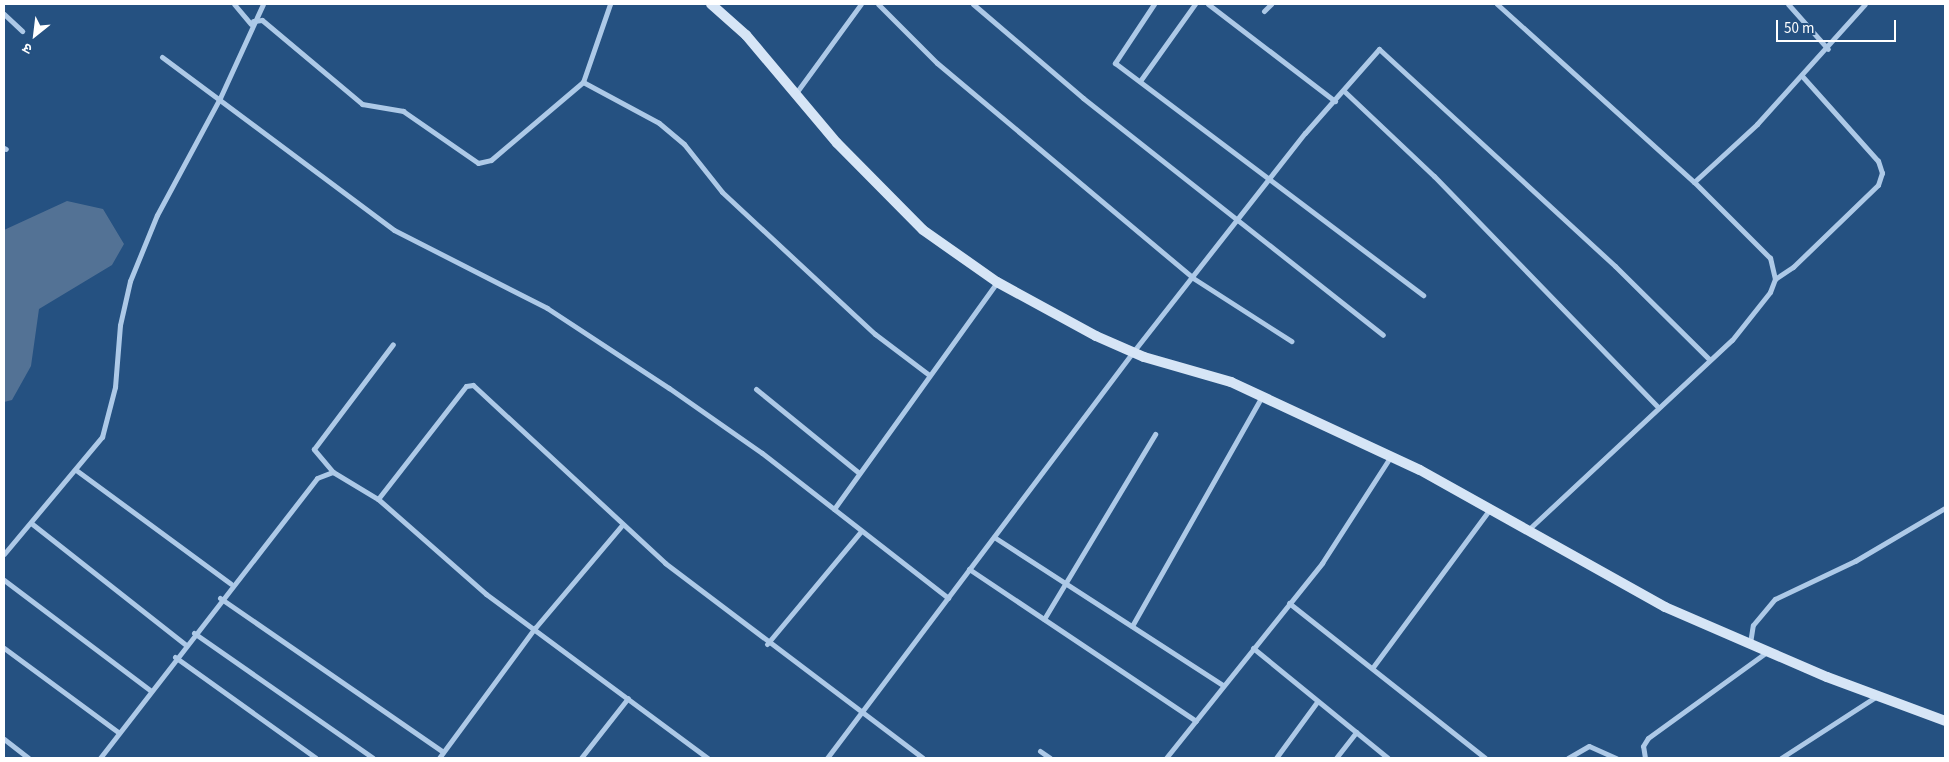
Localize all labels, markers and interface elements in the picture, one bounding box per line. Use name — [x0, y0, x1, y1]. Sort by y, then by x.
north arrow — [10, 10, 60, 60]
scale bar — [1779, 10, 1899, 42]
text: 50 m — [1784, 18, 1814, 39]
text: उ — [19, 37, 36, 59]

